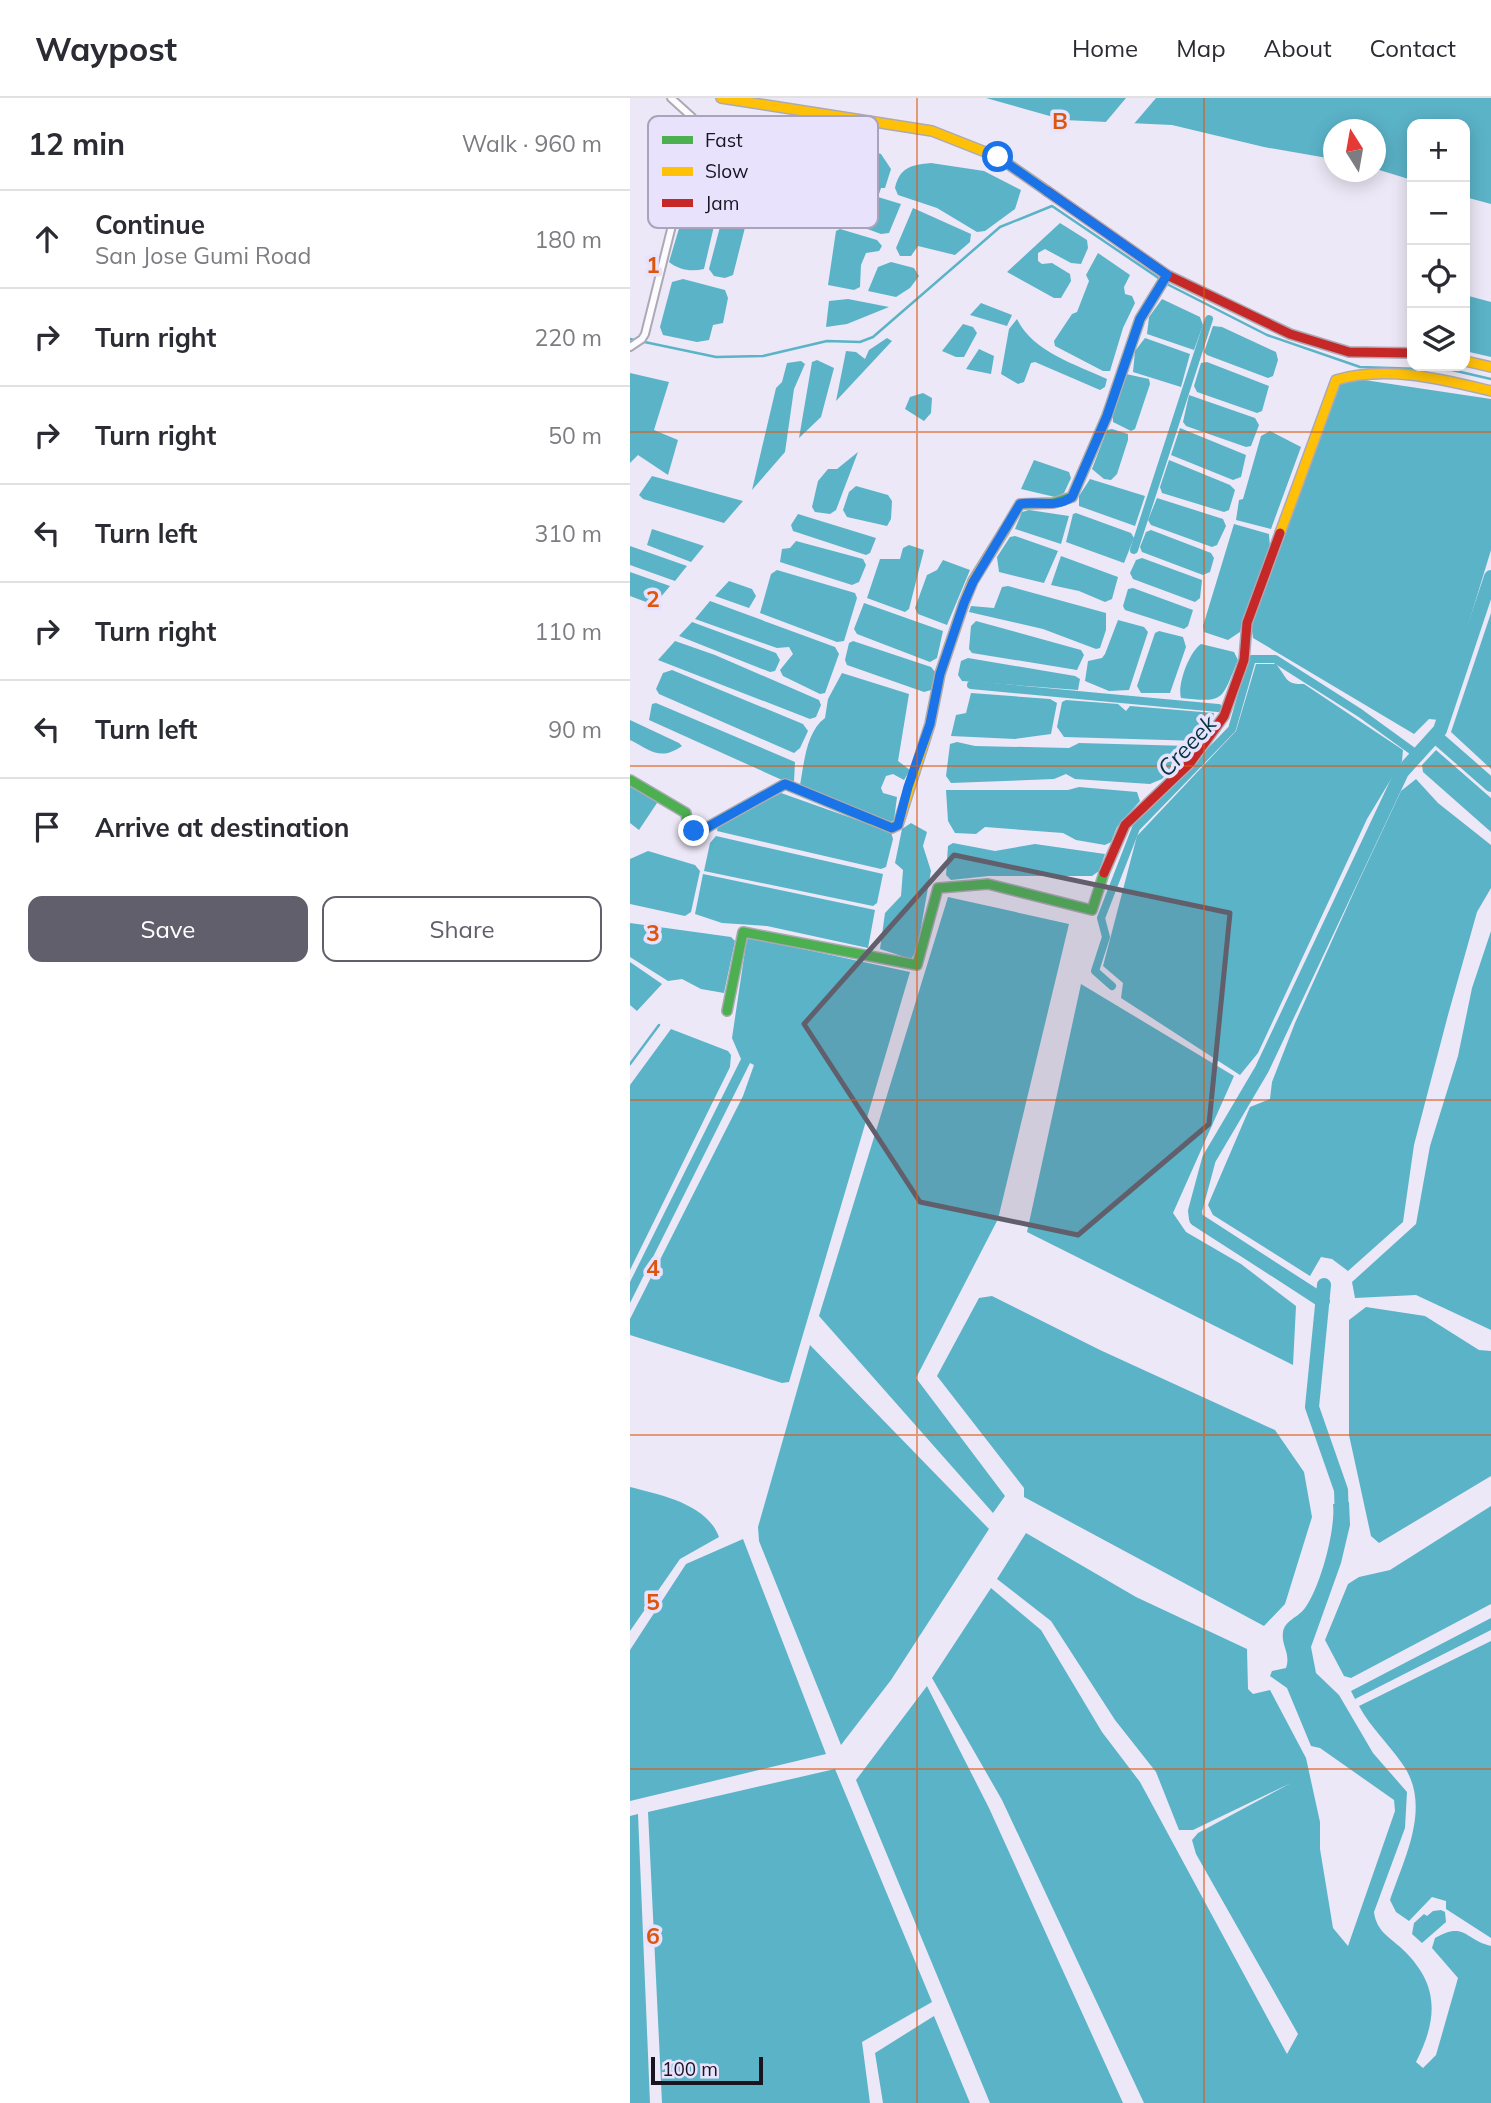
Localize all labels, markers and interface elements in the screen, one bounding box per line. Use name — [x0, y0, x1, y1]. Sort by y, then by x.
text: Waypost — [35, 28, 177, 69]
text: Home — [1072, 33, 1138, 63]
text: Map — [1176, 33, 1226, 63]
text: About — [1264, 33, 1332, 63]
text: Contact — [1370, 33, 1456, 63]
text: B — [1052, 106, 1068, 135]
legend — [648, 116, 878, 228]
north arrow — [1323, 119, 1386, 182]
map controls — [1407, 119, 1470, 371]
button: + — [1407, 119, 1470, 182]
text: 12 min — [28, 125, 125, 163]
text: Fast — [705, 128, 743, 152]
text: Walk · 960 m — [462, 129, 602, 158]
route start — [982, 141, 1013, 172]
text: Slow — [705, 159, 749, 183]
button: − — [1407, 182, 1470, 245]
text: Jam — [705, 191, 739, 215]
text: Continue — [95, 208, 205, 241]
icon: ahead — [28, 220, 66, 258]
text: 180 m — [534, 225, 602, 254]
text: San Jose Gumi Road — [95, 241, 311, 270]
button: locate — [1407, 245, 1470, 308]
text: 1 — [646, 250, 660, 279]
button: layers — [1407, 308, 1470, 371]
icon: right — [28, 318, 66, 356]
text: Turn right — [95, 321, 216, 354]
text: 220 m — [534, 323, 602, 352]
icon: right — [28, 416, 66, 454]
text: Turn right — [95, 419, 216, 452]
text: 50 m — [548, 421, 602, 450]
icon: left — [28, 514, 66, 552]
text: Turn left — [95, 517, 197, 550]
text: 310 m — [534, 519, 602, 548]
text: 2 — [646, 584, 660, 613]
icon: right — [28, 612, 66, 650]
text: Turn right — [95, 615, 216, 648]
text: 110 m — [534, 617, 602, 646]
water label: Creeek — [1151, 708, 1223, 782]
icon: left — [28, 710, 66, 748]
text: Turn left — [95, 713, 197, 746]
text: 90 m — [548, 715, 602, 744]
icon: arrive — [28, 808, 66, 846]
text: Arrive at destination — [95, 811, 350, 844]
route end — [678, 815, 709, 846]
button: Save — [28, 896, 308, 962]
button: Share — [322, 896, 602, 962]
text: 3 — [646, 918, 660, 947]
text: 4 — [646, 1253, 660, 1282]
text: 5 — [646, 1587, 660, 1616]
text: 6 — [646, 1921, 660, 1950]
scale bar — [651, 2054, 763, 2086]
text: 100 m — [662, 2057, 718, 2081]

